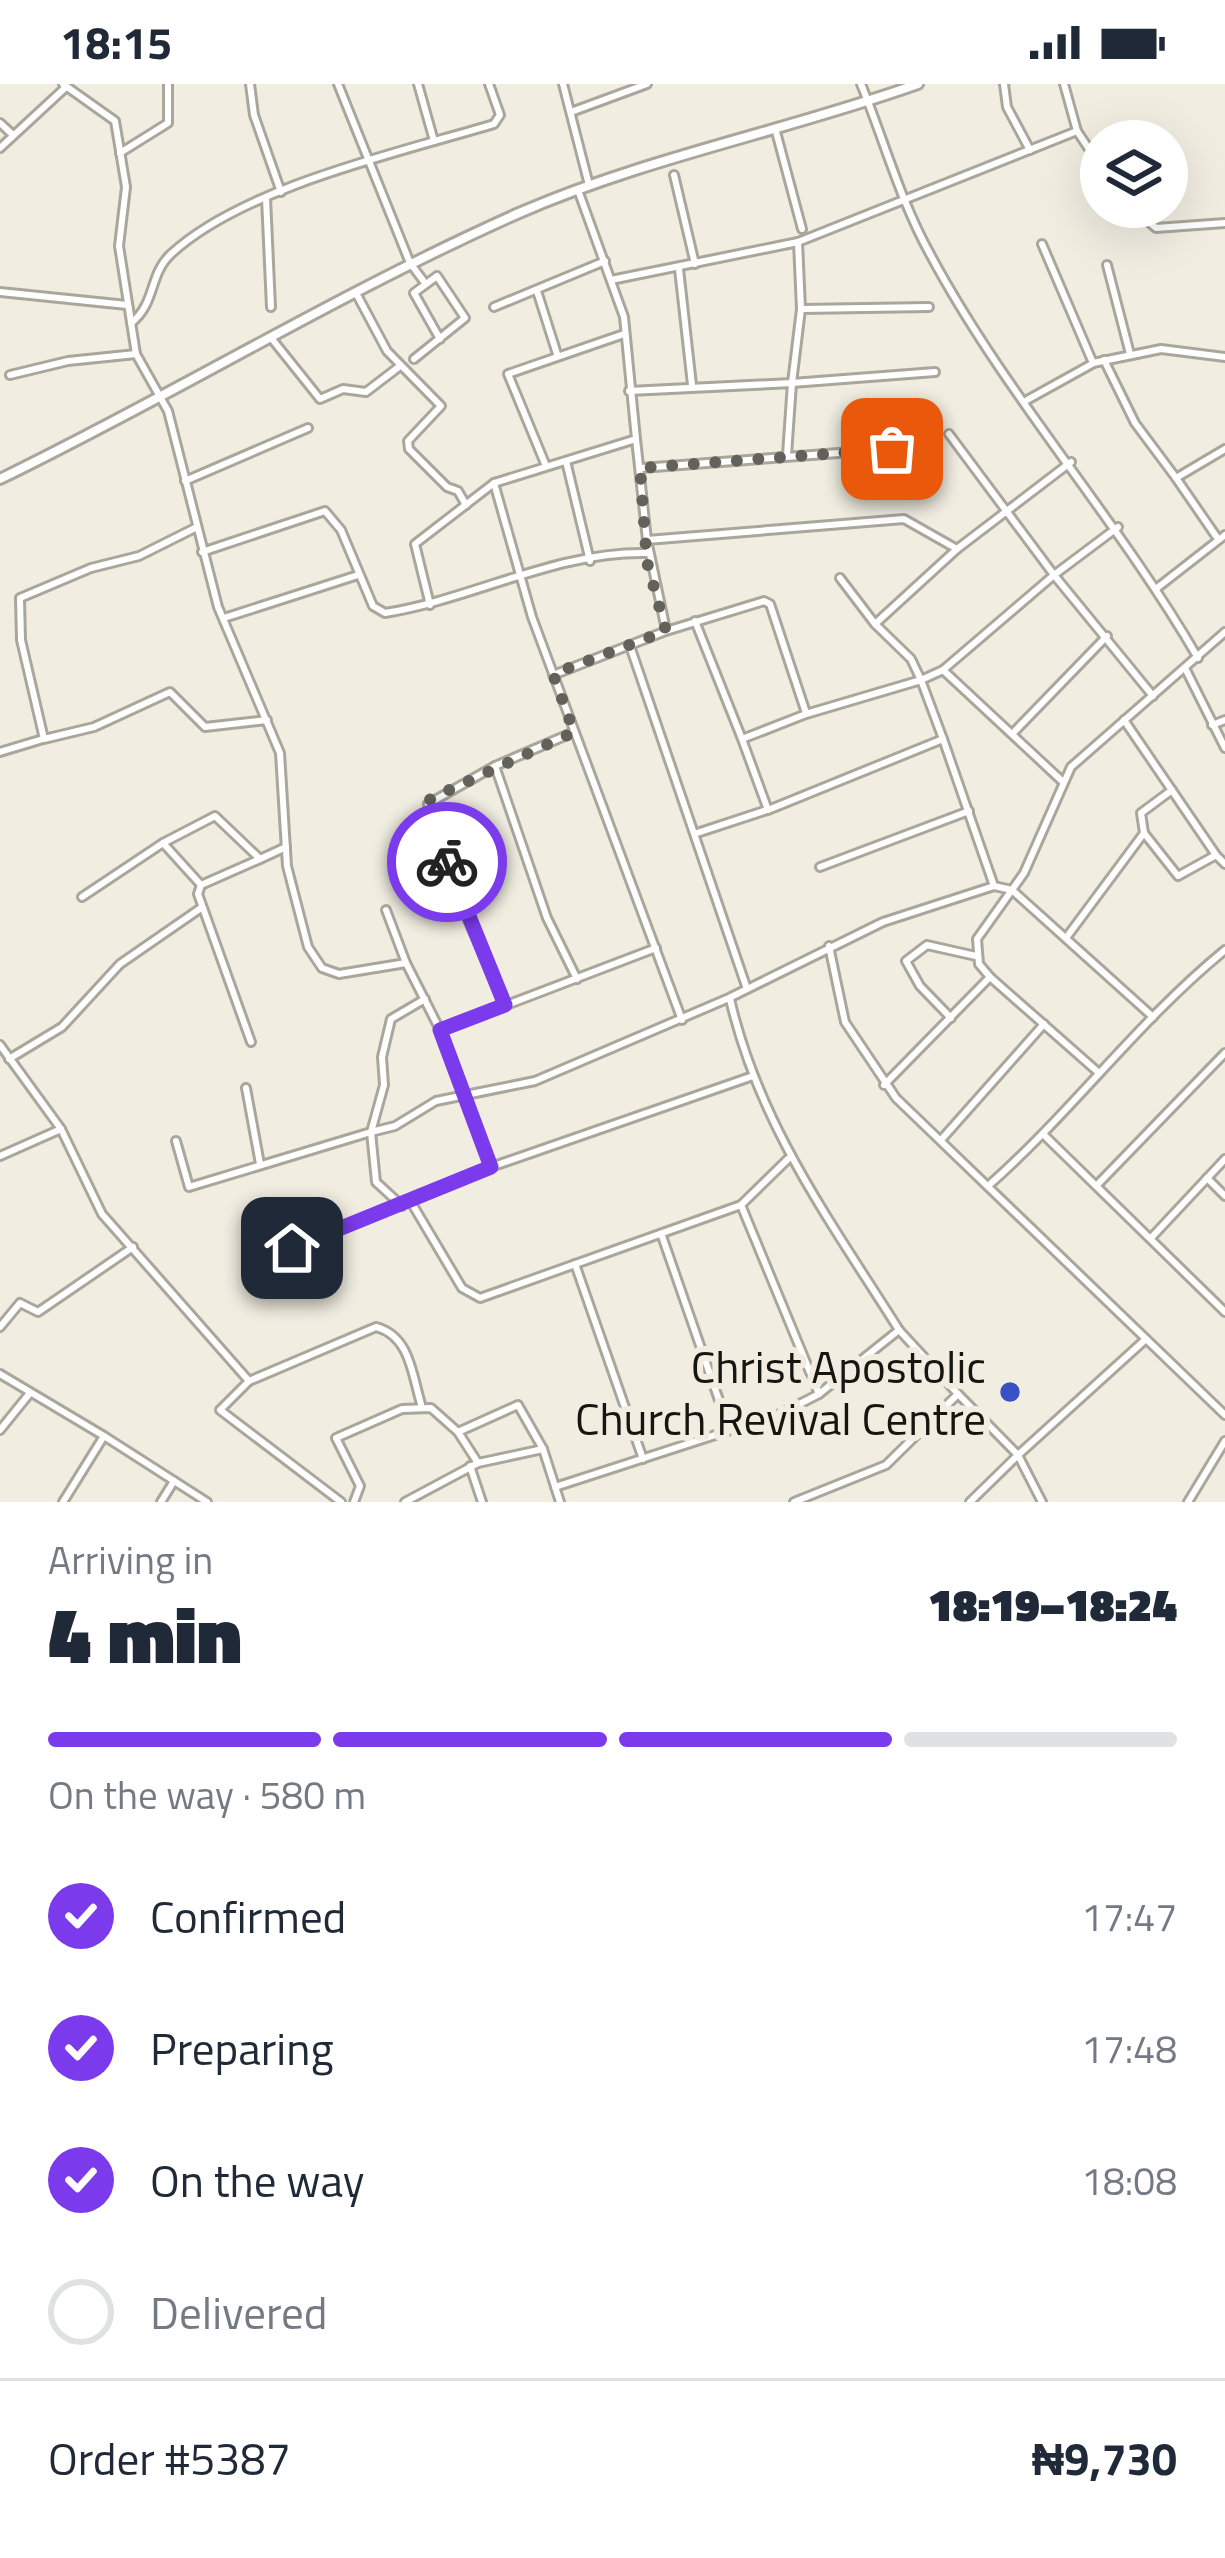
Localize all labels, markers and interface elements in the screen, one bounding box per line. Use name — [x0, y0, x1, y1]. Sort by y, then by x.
text: 18:15 — [60, 8, 172, 76]
map controls — [1080, 120, 1188, 228]
button: layers — [1080, 120, 1188, 228]
pin — [841, 398, 943, 500]
icon: bag — [859, 416, 925, 482]
courier — [387, 802, 507, 922]
icon: bike — [414, 829, 480, 895]
pin — [241, 1197, 343, 1299]
icon: home — [259, 1215, 325, 1281]
place label: Christ Apostolic Church Revival Centre — [575, 1332, 986, 1452]
marker: Christ Apostolic Church Revival Centre — [997, 1379, 1023, 1405]
text: Arriving in — [48, 1530, 213, 1589]
text: 18:19–18:24 — [928, 1570, 1177, 1638]
text: 4 min — [48, 1575, 242, 1693]
text: On the way · 580 m — [48, 1765, 366, 1824]
text: Confirmed — [150, 1882, 346, 1950]
icon: check — [48, 1883, 114, 1949]
text: 17:47 — [1081, 1887, 1177, 1946]
text: Preparing — [150, 2014, 334, 2082]
icon: check — [48, 2015, 114, 2081]
text: 17:48 — [1081, 2019, 1177, 2078]
text: On the way — [150, 2146, 364, 2214]
icon: check — [48, 2147, 114, 2213]
text: 18:08 — [1081, 2151, 1177, 2210]
text: Delivered — [150, 2278, 328, 2346]
text: Order #5387 — [48, 2424, 291, 2492]
text: ₦9,730 — [1032, 2424, 1177, 2492]

